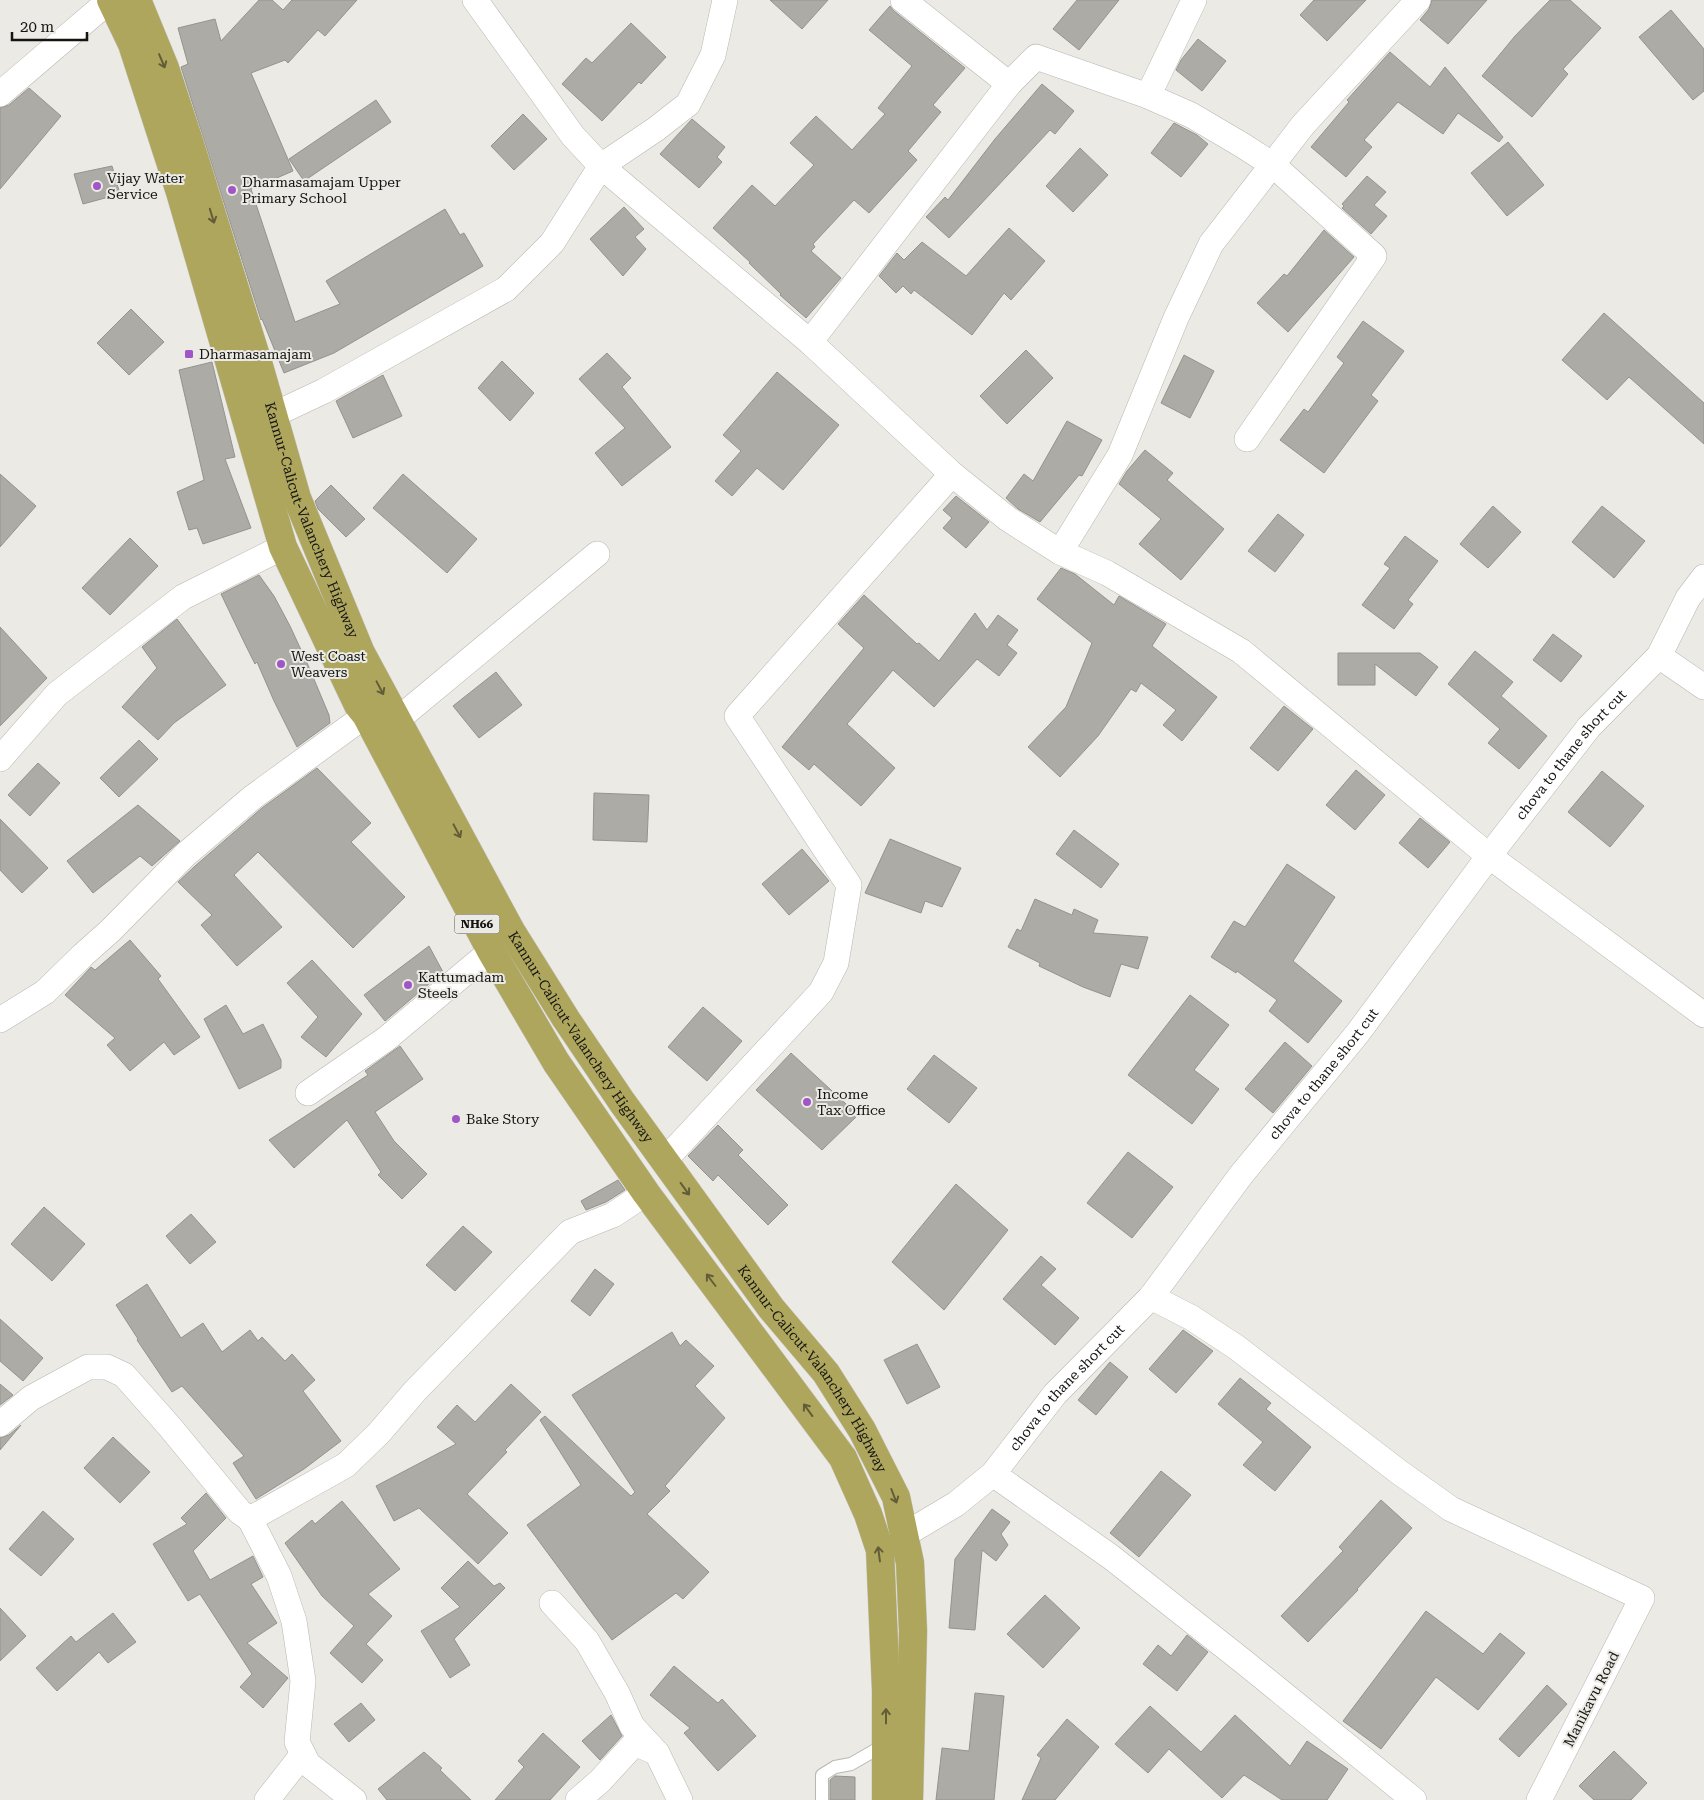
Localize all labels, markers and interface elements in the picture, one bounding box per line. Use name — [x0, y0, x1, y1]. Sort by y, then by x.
scale bar — [12, 10, 88, 42]
text: 20 m — [20, 18, 55, 36]
one-way arrow — [158, 53, 168, 68]
place label: Vijay Water Service — [107, 170, 184, 202]
place label: Dharmasamajam Upper Primary School — [242, 174, 401, 206]
marker: Vijay Water Service — [91, 180, 103, 192]
marker: Dharmasamajam Upper Primary School — [226, 184, 238, 196]
one-way arrow — [208, 207, 218, 223]
place label: Dharmasamajam — [199, 346, 312, 362]
marker: Dharmasamajam — [183, 348, 195, 360]
street label: Kannur-Calicut-Valanchery Highway — [262, 400, 362, 641]
place label: West Coast Weavers — [291, 648, 366, 680]
marker: West Coast Weavers — [275, 658, 287, 670]
one-way arrow — [375, 680, 385, 695]
street label: chova to thane short cut — [1512, 686, 1629, 823]
one-way arrow — [453, 823, 462, 838]
road number: NH66 — [454, 914, 500, 934]
street label: Kannur-Calicut-Valanchery Highway — [505, 928, 657, 1146]
place label: Kattumadam Steels — [418, 969, 505, 1001]
marker: Kattumadam Steels — [402, 979, 414, 991]
street label: chova to thane short cut — [1266, 1005, 1381, 1143]
place label: Income Tax Office — [817, 1086, 886, 1118]
marker: Income Tax Office — [801, 1096, 813, 1108]
place label: Bake Story — [466, 1111, 540, 1127]
marker: Bake Story — [450, 1113, 462, 1125]
one-way arrow — [679, 1182, 690, 1195]
street label: Kannur-Calicut-Valanchery Highway — [735, 1262, 890, 1476]
one-way arrow — [706, 1273, 716, 1287]
street label: chova to thane short cut — [1006, 1321, 1127, 1454]
one-way arrow — [803, 1403, 813, 1417]
one-way arrow — [890, 1487, 899, 1503]
one-way arrow — [874, 1546, 884, 1562]
street label: Manikavu Road — [1560, 1649, 1622, 1749]
one-way arrow — [881, 1709, 891, 1725]

